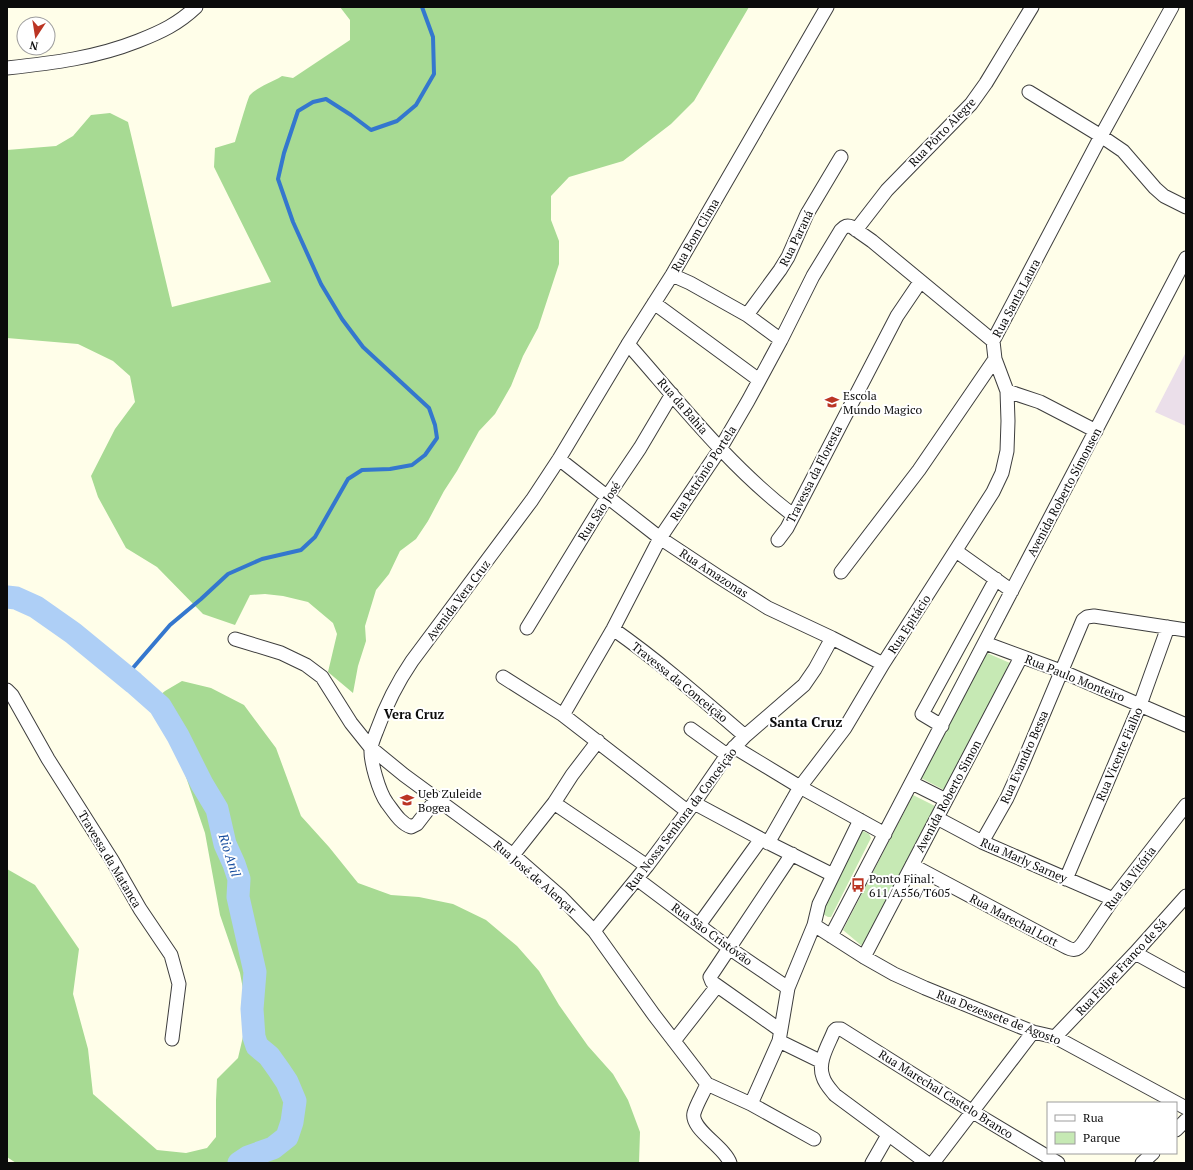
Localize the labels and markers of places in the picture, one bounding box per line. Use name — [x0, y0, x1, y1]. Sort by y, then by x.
place label: Escola Mundo Magico — [843, 388, 922, 417]
school or university icon: Escola Mundo Magico — [824, 394, 840, 410]
place label: Ueb Zuleide Bogea — [418, 786, 482, 815]
school or university icon: Ueb Zuleide Bogea — [399, 792, 415, 808]
place label: Ponto Final: 611/A556/T605 — [869, 871, 950, 900]
bus stop icon: Ponto Final: 611/A556/T605 — [850, 877, 866, 893]

